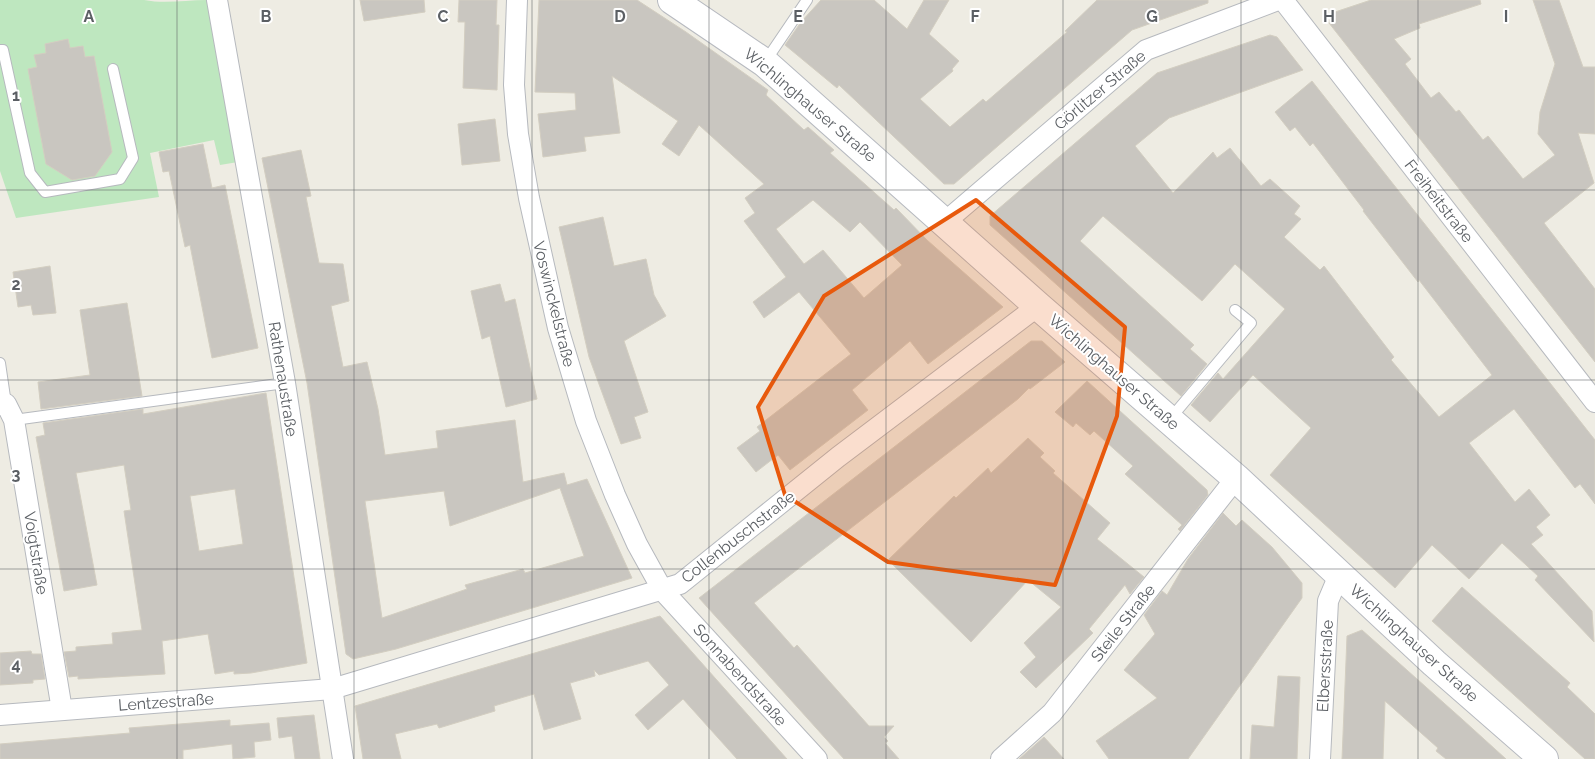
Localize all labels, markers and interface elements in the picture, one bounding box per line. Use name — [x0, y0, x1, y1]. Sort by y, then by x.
text: A — [84, 7, 95, 26]
text: B — [261, 7, 272, 26]
text: C — [438, 7, 449, 26]
text: D — [614, 7, 626, 26]
text: E — [793, 7, 803, 26]
text: F — [970, 7, 980, 26]
text: G — [1146, 7, 1158, 26]
text: H — [1323, 7, 1335, 26]
text: I — [1504, 7, 1508, 26]
street label: Wichlinghauser Straße — [740, 44, 880, 166]
street label: Görlitzer Straße — [1050, 46, 1150, 134]
text: 1 — [12, 86, 20, 105]
street label: Freiheitstraße — [1401, 156, 1477, 246]
street label: Voswinckelstraße — [529, 239, 579, 369]
text: 2 — [11, 275, 21, 294]
street label: Wichlinghauser Straße — [1045, 310, 1183, 434]
street label: Rathenaustraße — [265, 320, 301, 438]
text: 3 — [12, 465, 21, 484]
street label: Collenbuschstraße — [677, 487, 799, 587]
street label: Voigtstraße — [20, 510, 52, 596]
street label: Wichlinghauser Straße — [1346, 580, 1482, 706]
street label: Steile Straße — [1087, 581, 1159, 665]
street label: Elbersstraße — [1313, 619, 1337, 713]
street label: Sonnabendstraße — [689, 620, 791, 730]
text: 4 — [11, 655, 21, 674]
street label: Lentzestraße — [118, 689, 214, 715]

